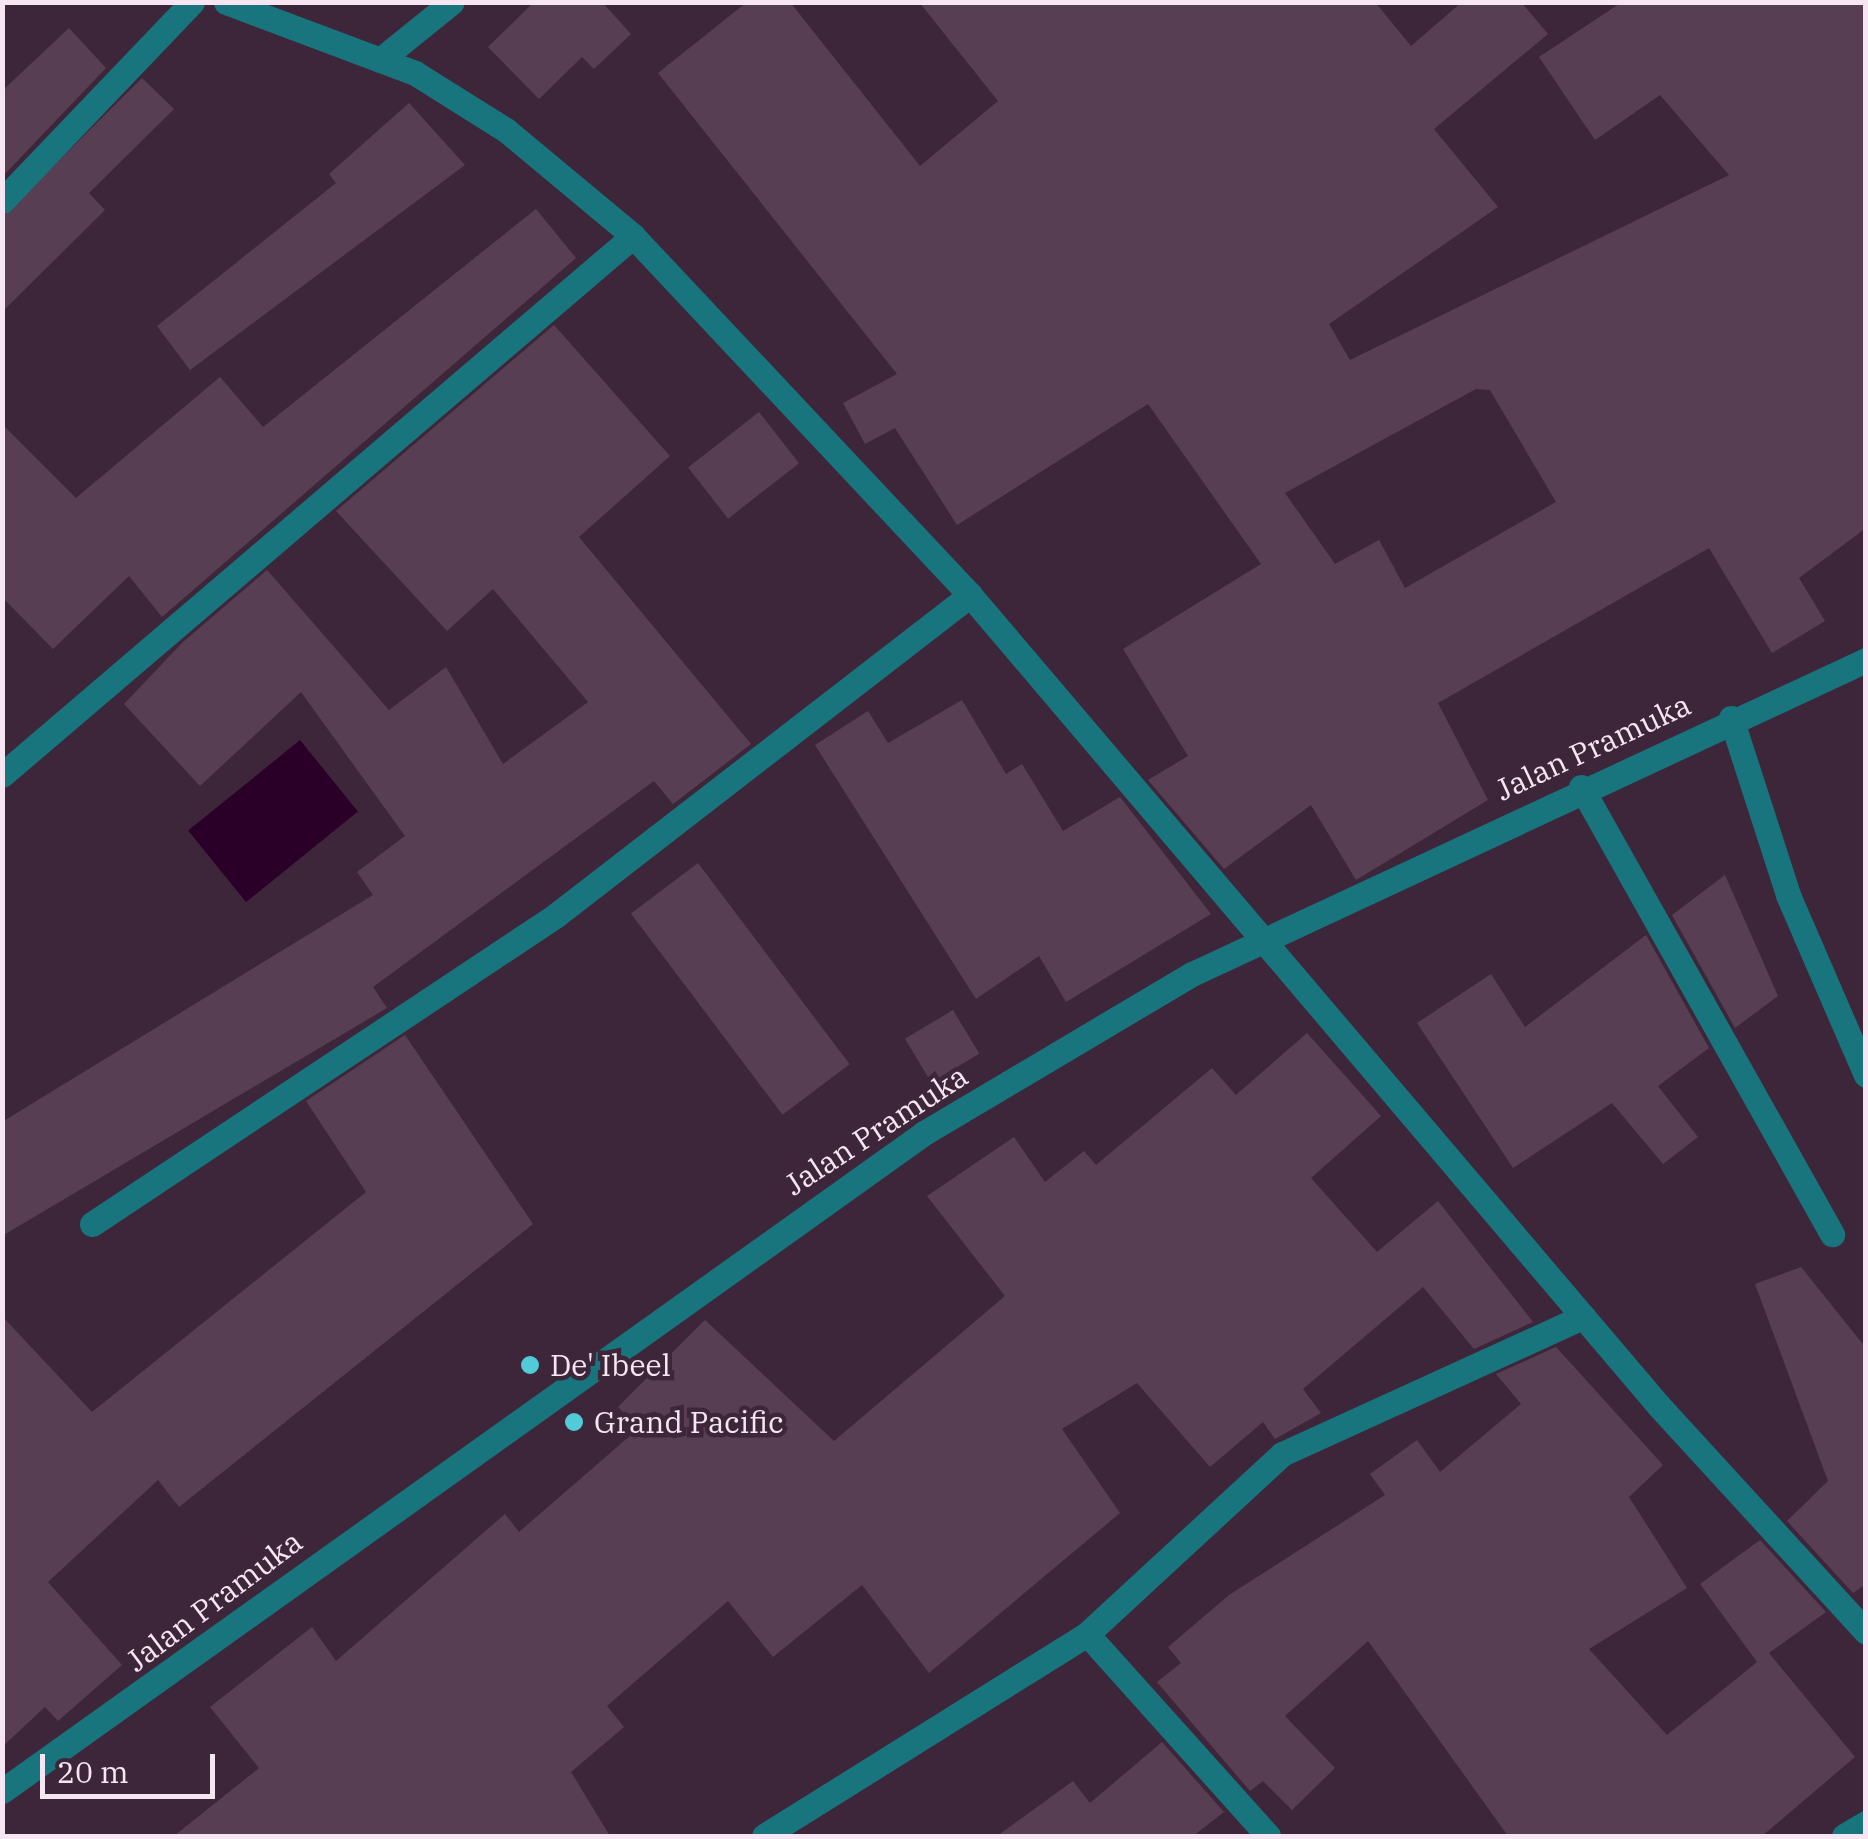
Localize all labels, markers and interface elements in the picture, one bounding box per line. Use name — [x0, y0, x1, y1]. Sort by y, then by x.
street label: Jalan Pramuka — [1490, 686, 1696, 808]
street label: Jalan Pramuka — [778, 1058, 974, 1202]
place label: De' Ibeel — [550, 1347, 671, 1383]
marker: De' Ibeel — [519, 1354, 541, 1376]
place label: Grand Pacific — [594, 1404, 784, 1440]
marker: Grand Pacific — [563, 1411, 585, 1433]
street label: Jalan Pramuka — [119, 1523, 309, 1679]
scale bar — [45, 1734, 220, 1796]
text: 20 m — [57, 1752, 129, 1791]

